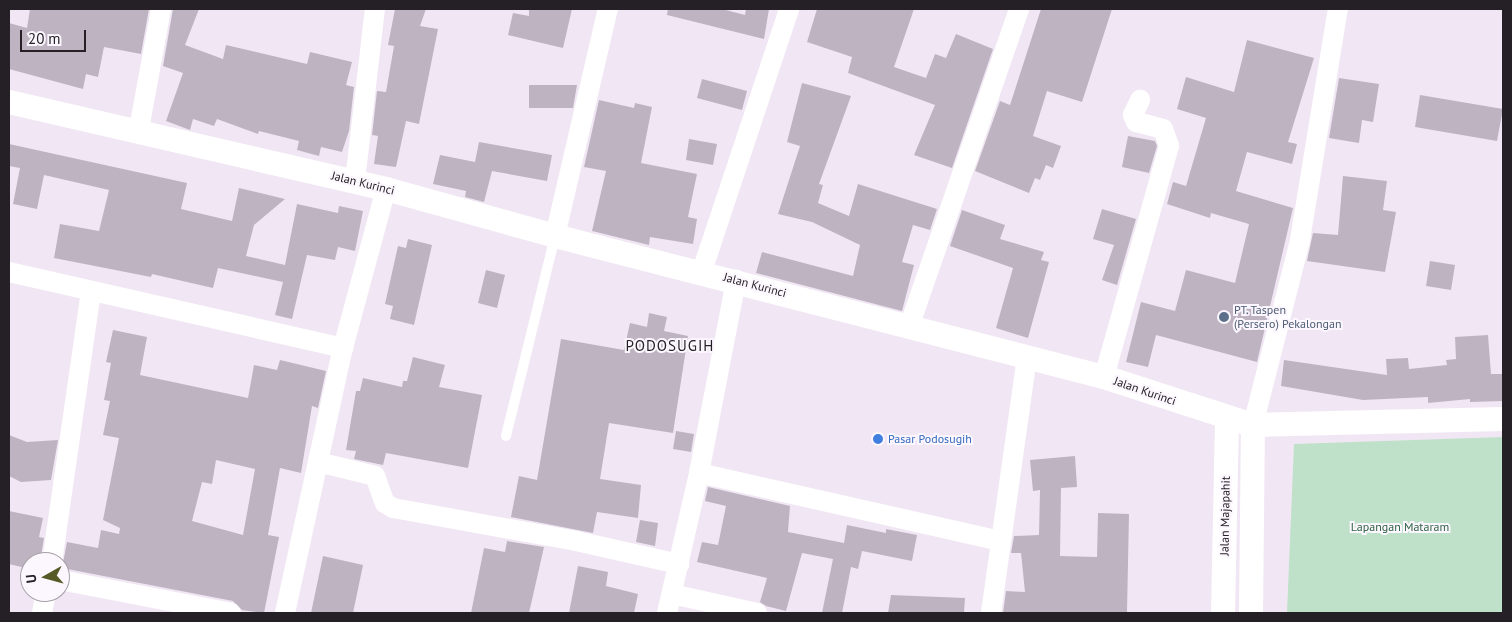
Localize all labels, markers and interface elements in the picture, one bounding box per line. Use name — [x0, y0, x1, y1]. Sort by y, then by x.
scale bar — [22, 20, 89, 52]
text: 20 m — [28, 29, 61, 48]
street label: Jalan Kurinci — [330, 168, 396, 198]
street label: Jalan Kurinci — [722, 270, 788, 300]
place label: PT. Taspen (Persero) Pekalongan — [1234, 303, 1341, 331]
marker: PT. Taspen (Persero) Pekalongan — [1218, 311, 1230, 323]
district label: PODOSUGIH — [624, 337, 716, 355]
street label: Jalan Kurinci — [1112, 374, 1178, 408]
place label: Pasar Podosugih — [888, 432, 972, 446]
marker: Pasar Podosugih — [872, 433, 884, 445]
street label: Jalan Majapahit — [1217, 476, 1233, 556]
park label: Lapangan Mataram — [1351, 520, 1449, 534]
north arrow — [20, 552, 70, 602]
text: U — [22, 573, 41, 584]

